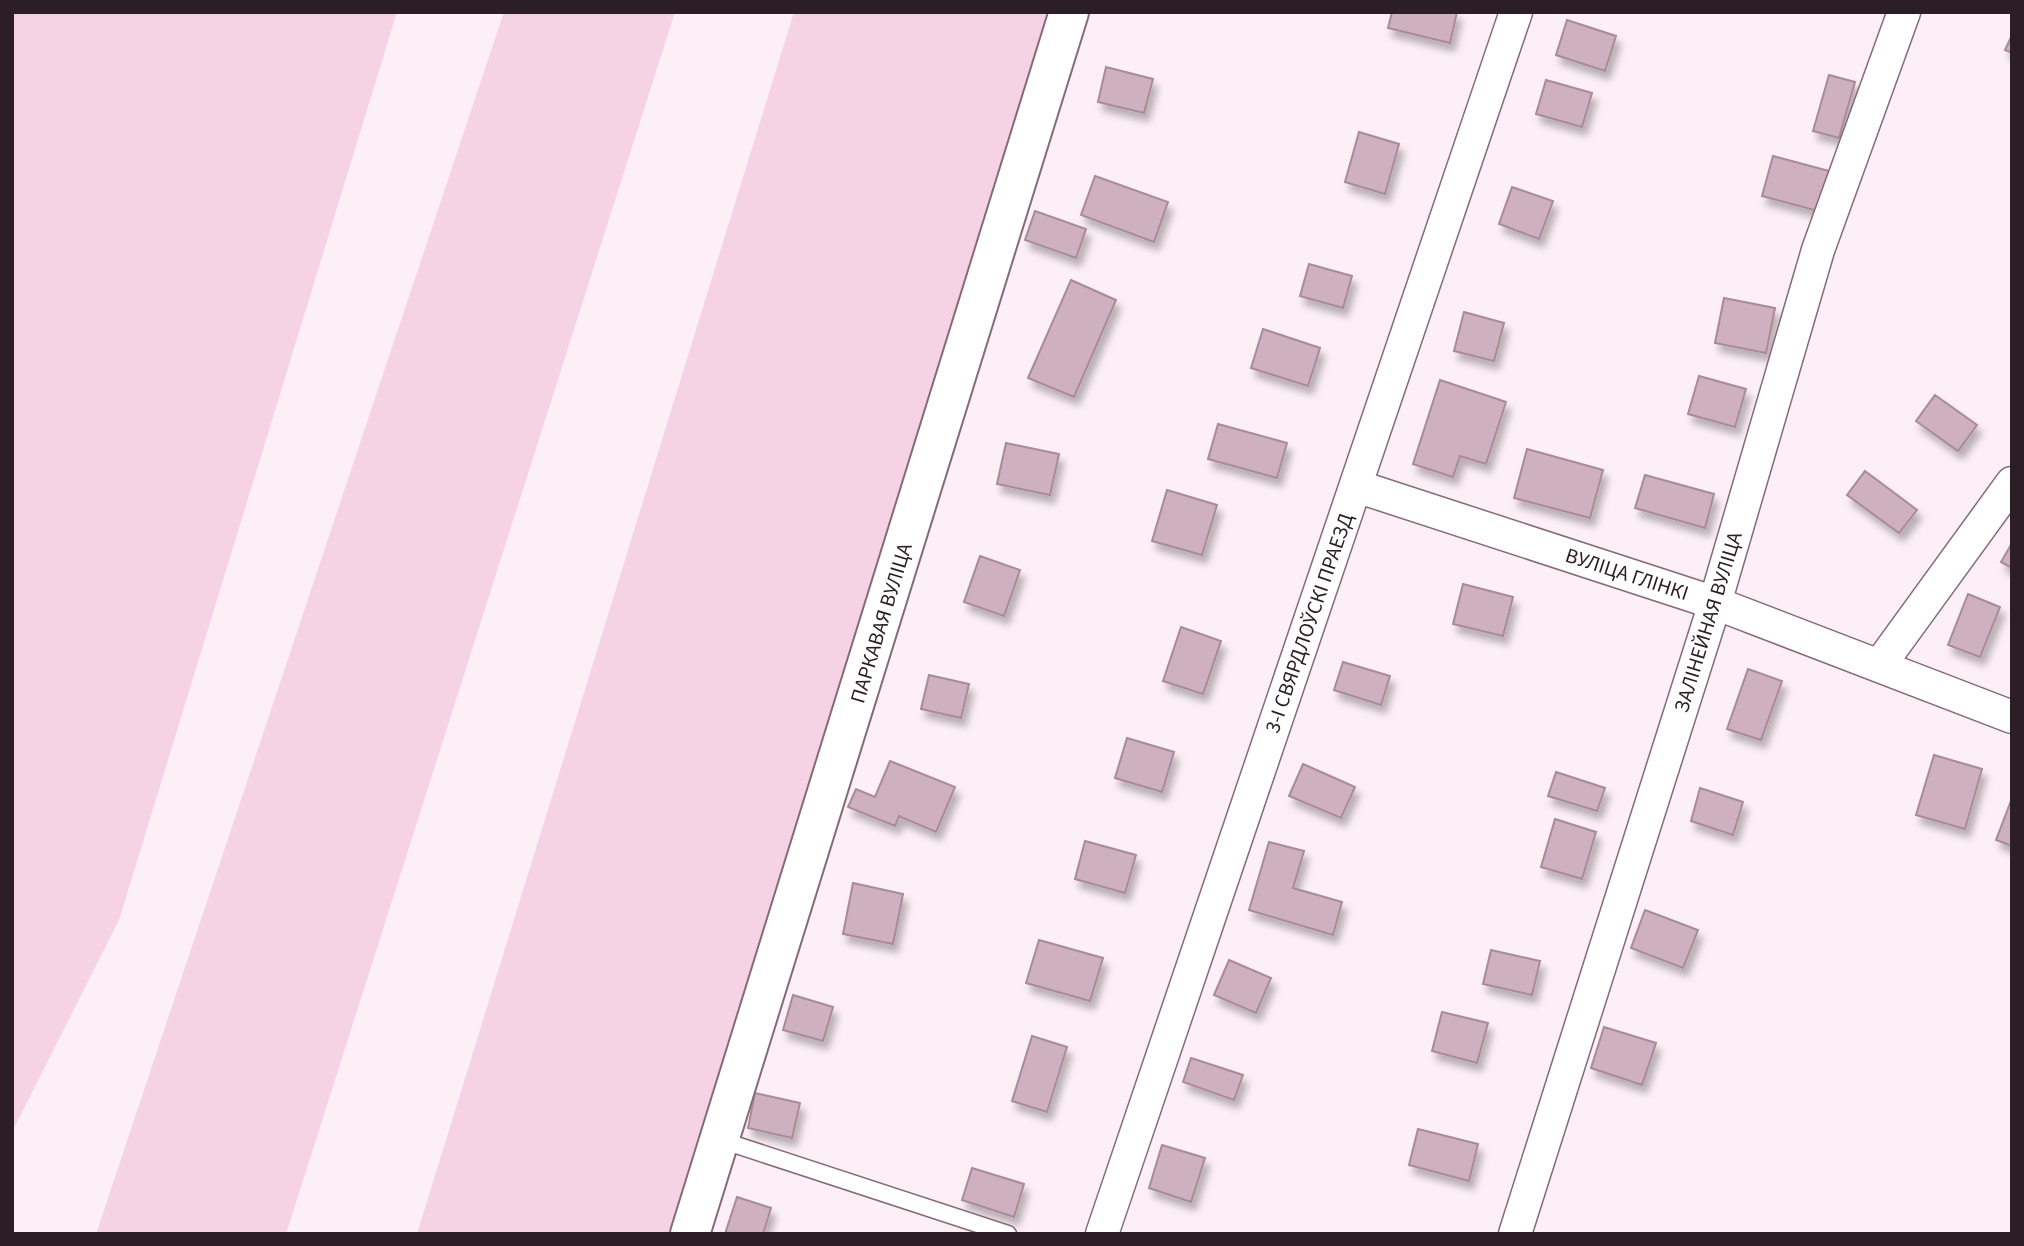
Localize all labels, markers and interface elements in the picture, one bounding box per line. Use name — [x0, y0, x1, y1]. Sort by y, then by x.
street label: 3-І СВЯРДЛОЎСКІ ПРАЕЗД — [1257, 509, 1361, 737]
street label: ЗАЛІНЕЙНАЯ ВУЛІЦА — [1666, 527, 1750, 716]
street label: ПАРКАВАЯ ВУЛІЦА — [842, 539, 920, 707]
street label: ВУЛІЦА ГЛІНКІ — [1562, 540, 1692, 608]

